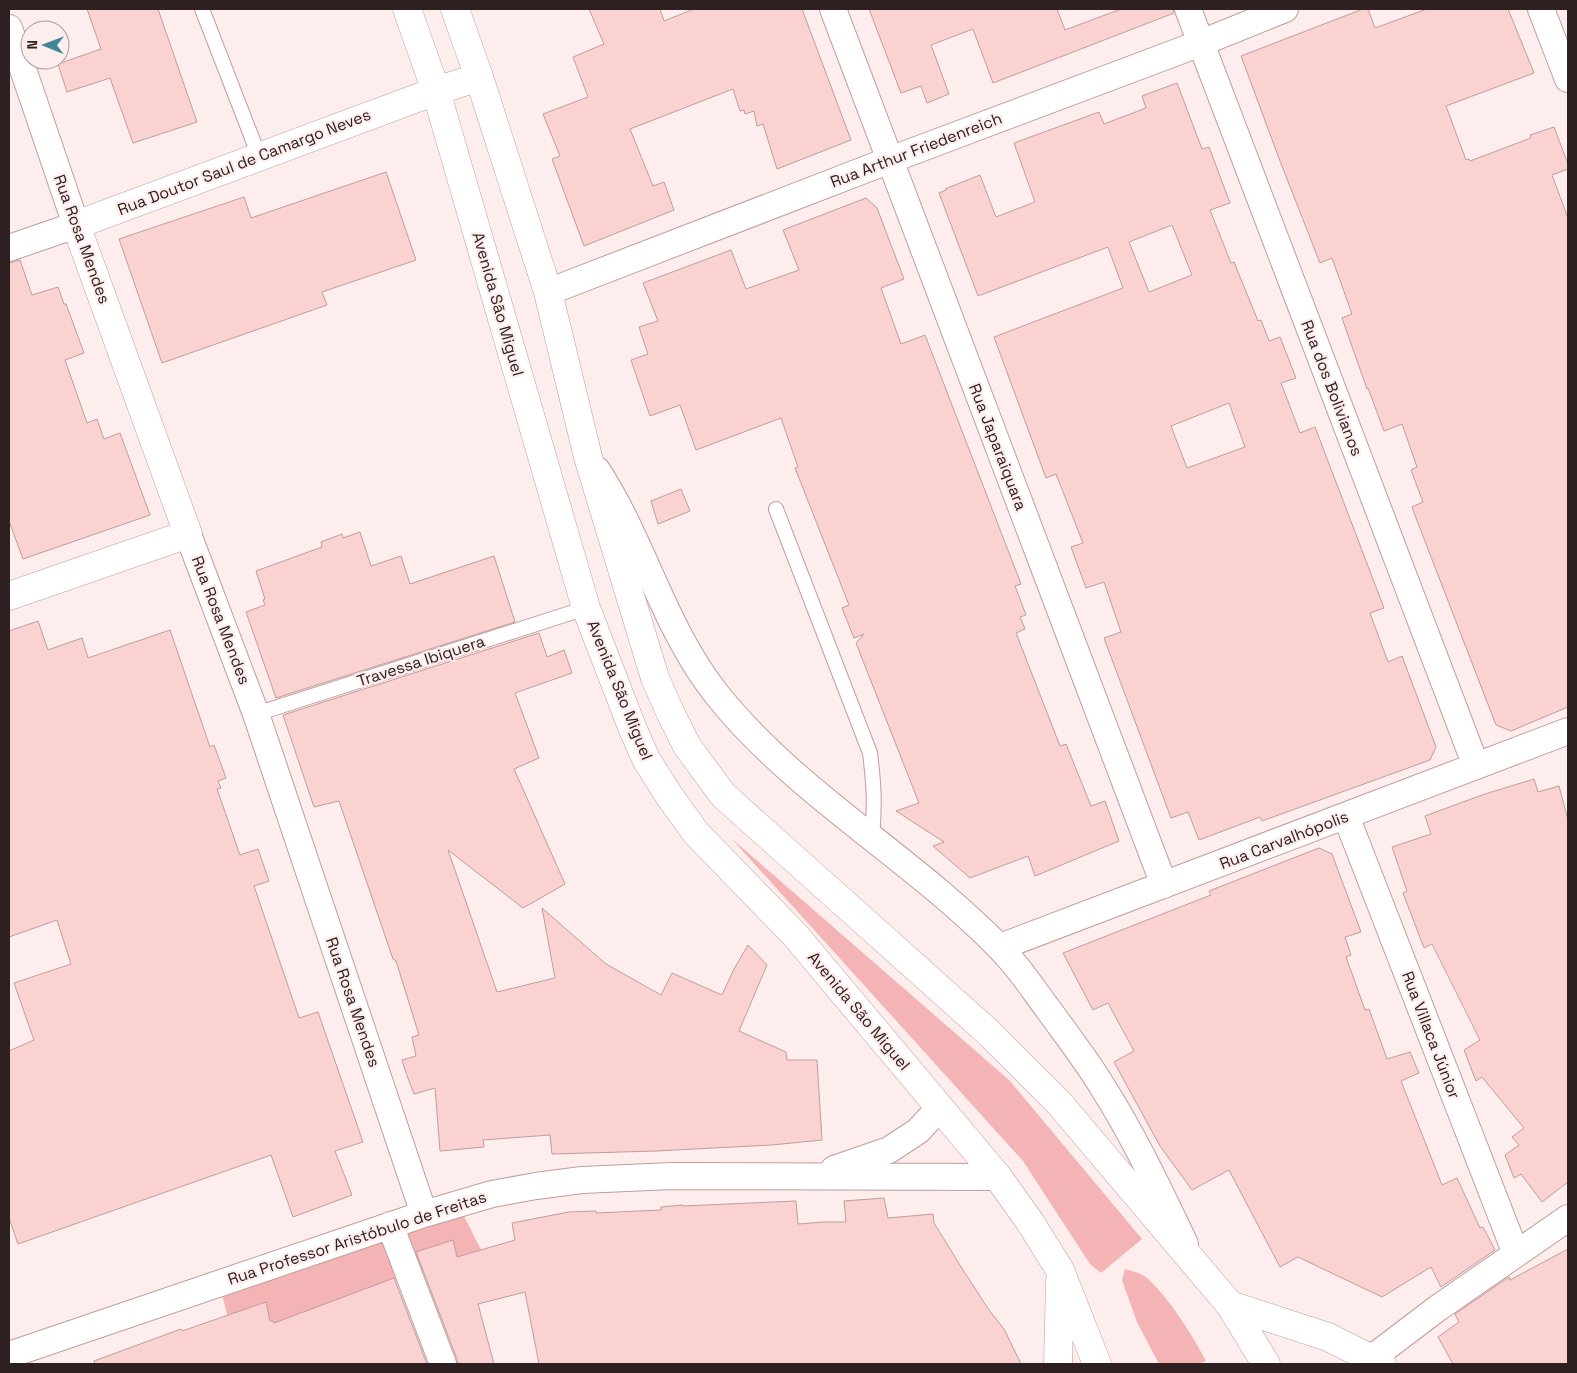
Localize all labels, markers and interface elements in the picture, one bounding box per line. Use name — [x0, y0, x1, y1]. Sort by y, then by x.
north arrow — [20, 20, 70, 70]
text: N — [23, 40, 41, 50]
street label: Rua Doutor Saul de Camargo Neves — [114, 104, 374, 220]
street label: Rua Arthur Friedenreich — [827, 108, 1005, 192]
street label: Rua Rosa Mendes — [49, 171, 115, 307]
street label: Avenida São Miguel — [467, 230, 529, 378]
street label: Rua dos Bolivianos — [1296, 317, 1368, 459]
street label: Rua Japaraiquara — [964, 381, 1032, 513]
street label: Rua Rosa Mendes — [187, 553, 255, 687]
street label: Avenida São Miguel — [582, 617, 658, 763]
street label: Travessa Ibiquera — [354, 630, 488, 692]
street label: Rua Carvalhópolis — [1217, 806, 1351, 874]
street label: Rua Rosa Mendes — [321, 934, 385, 1070]
street label: Avenida São Miguel — [803, 947, 915, 1075]
street label: Rua Villaca Júnior — [1397, 968, 1465, 1102]
street label: Rua Professor Aristóbulo de Freitas — [225, 1186, 489, 1290]

